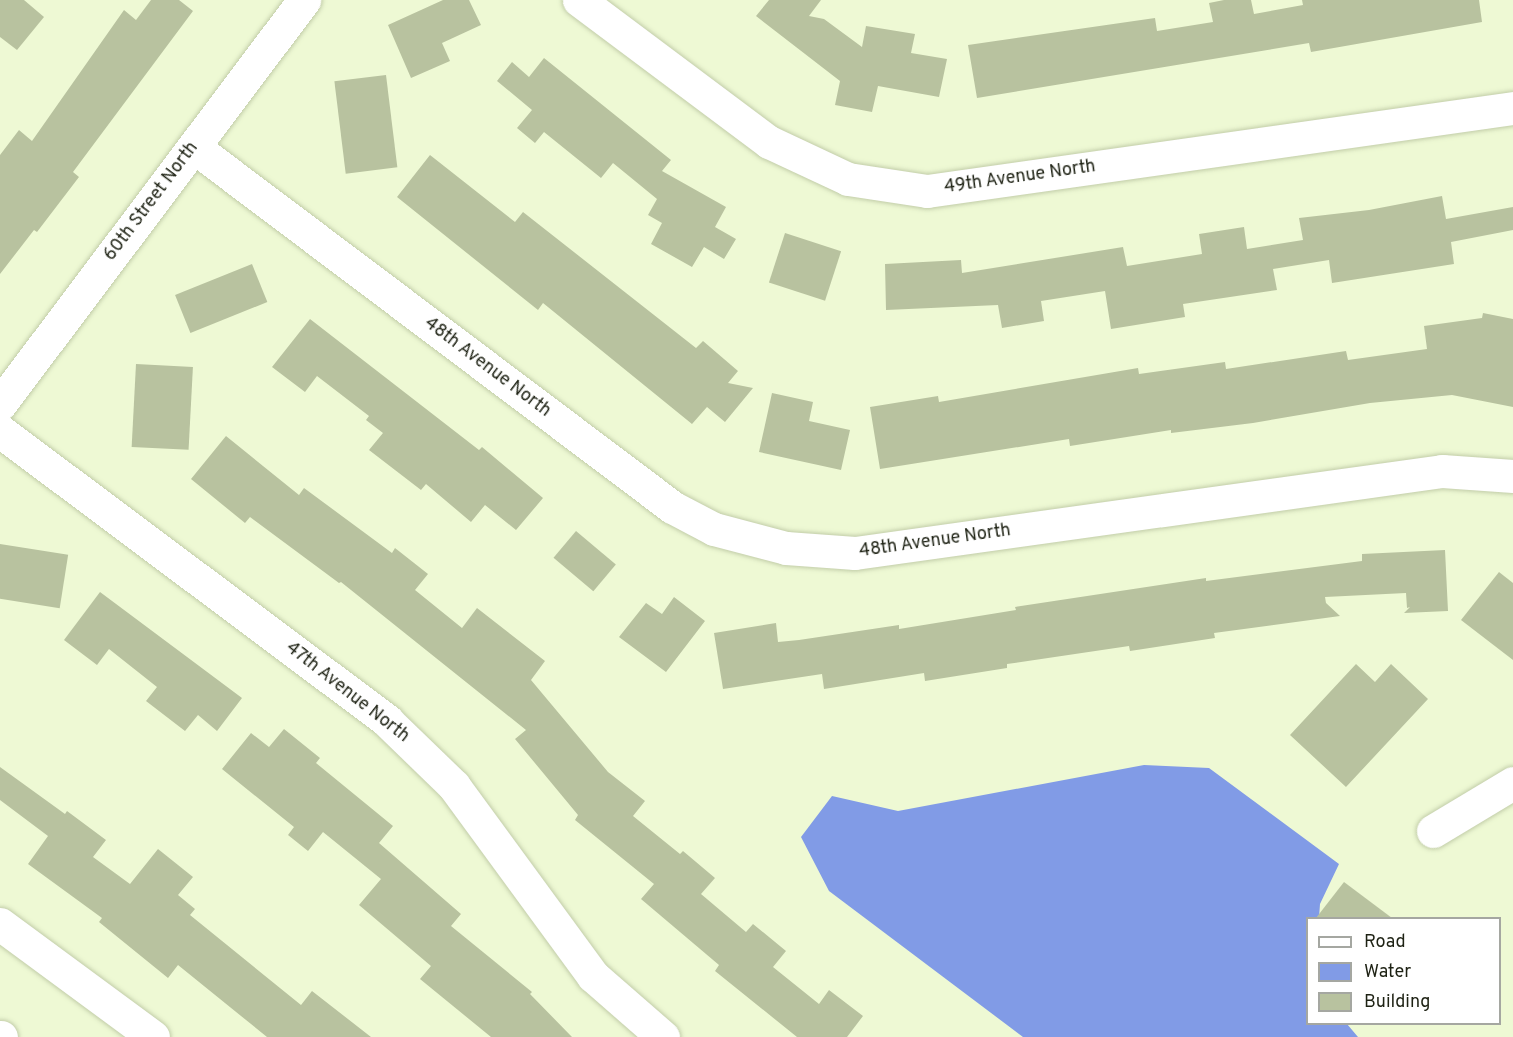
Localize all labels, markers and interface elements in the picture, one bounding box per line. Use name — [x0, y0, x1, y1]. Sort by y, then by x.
street label: 60th Street North — [100, 138, 204, 266]
street label: 49th Avenue North — [943, 157, 1097, 199]
street label: 48th Avenue North — [419, 313, 555, 423]
street label: 48th Avenue North — [857, 521, 1013, 563]
street label: 47th Avenue North — [281, 638, 413, 748]
legend — [1306, 917, 1501, 1025]
text: Road — [1364, 931, 1406, 954]
text: Water — [1364, 961, 1411, 984]
text: Building — [1364, 991, 1430, 1014]

